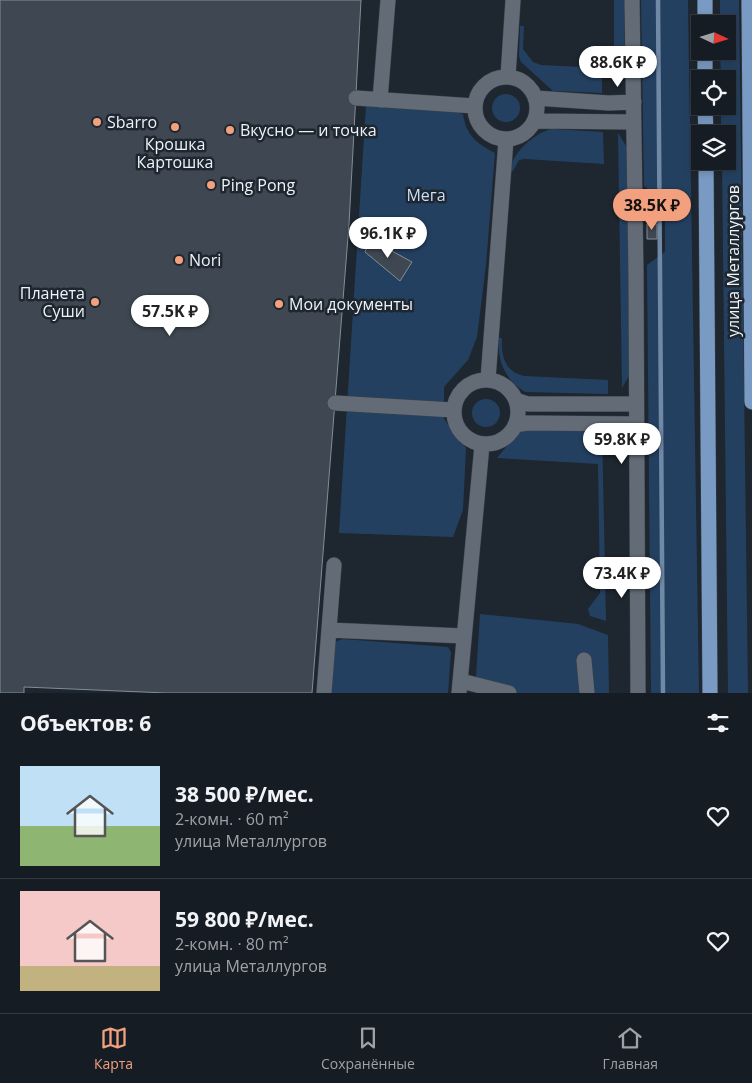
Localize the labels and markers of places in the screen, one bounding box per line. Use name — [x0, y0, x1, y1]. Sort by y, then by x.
pin: 88.6K ₽ — [572, 46, 664, 88]
place label: Sbarro — [107, 111, 157, 133]
marker: Sbarro — [91, 116, 103, 128]
place label: Вкусно — и точка — [240, 119, 377, 141]
marker: Крошка Картошка — [169, 121, 181, 133]
marker: Вкусно — и точка — [224, 124, 236, 136]
place label: Крошка Картошка — [137, 133, 213, 173]
place label: Ping Pong — [221, 174, 295, 196]
marker: Ping Pong — [205, 179, 217, 191]
pin: 38.5K ₽ — [606, 188, 698, 231]
pin: 96.1K ₽ — [342, 216, 434, 259]
place label: Nori — [189, 249, 221, 271]
marker: Nori — [173, 254, 185, 266]
place label: Планета Суши — [20, 282, 85, 322]
place label: Мои документы — [289, 293, 413, 315]
pin: 57.5K ₽ — [124, 294, 216, 337]
marker: Планета Суши — [89, 296, 101, 308]
marker: Мои документы — [273, 298, 285, 310]
pin: 59.8K ₽ — [576, 422, 668, 465]
pin: 73.4K ₽ — [576, 556, 668, 599]

